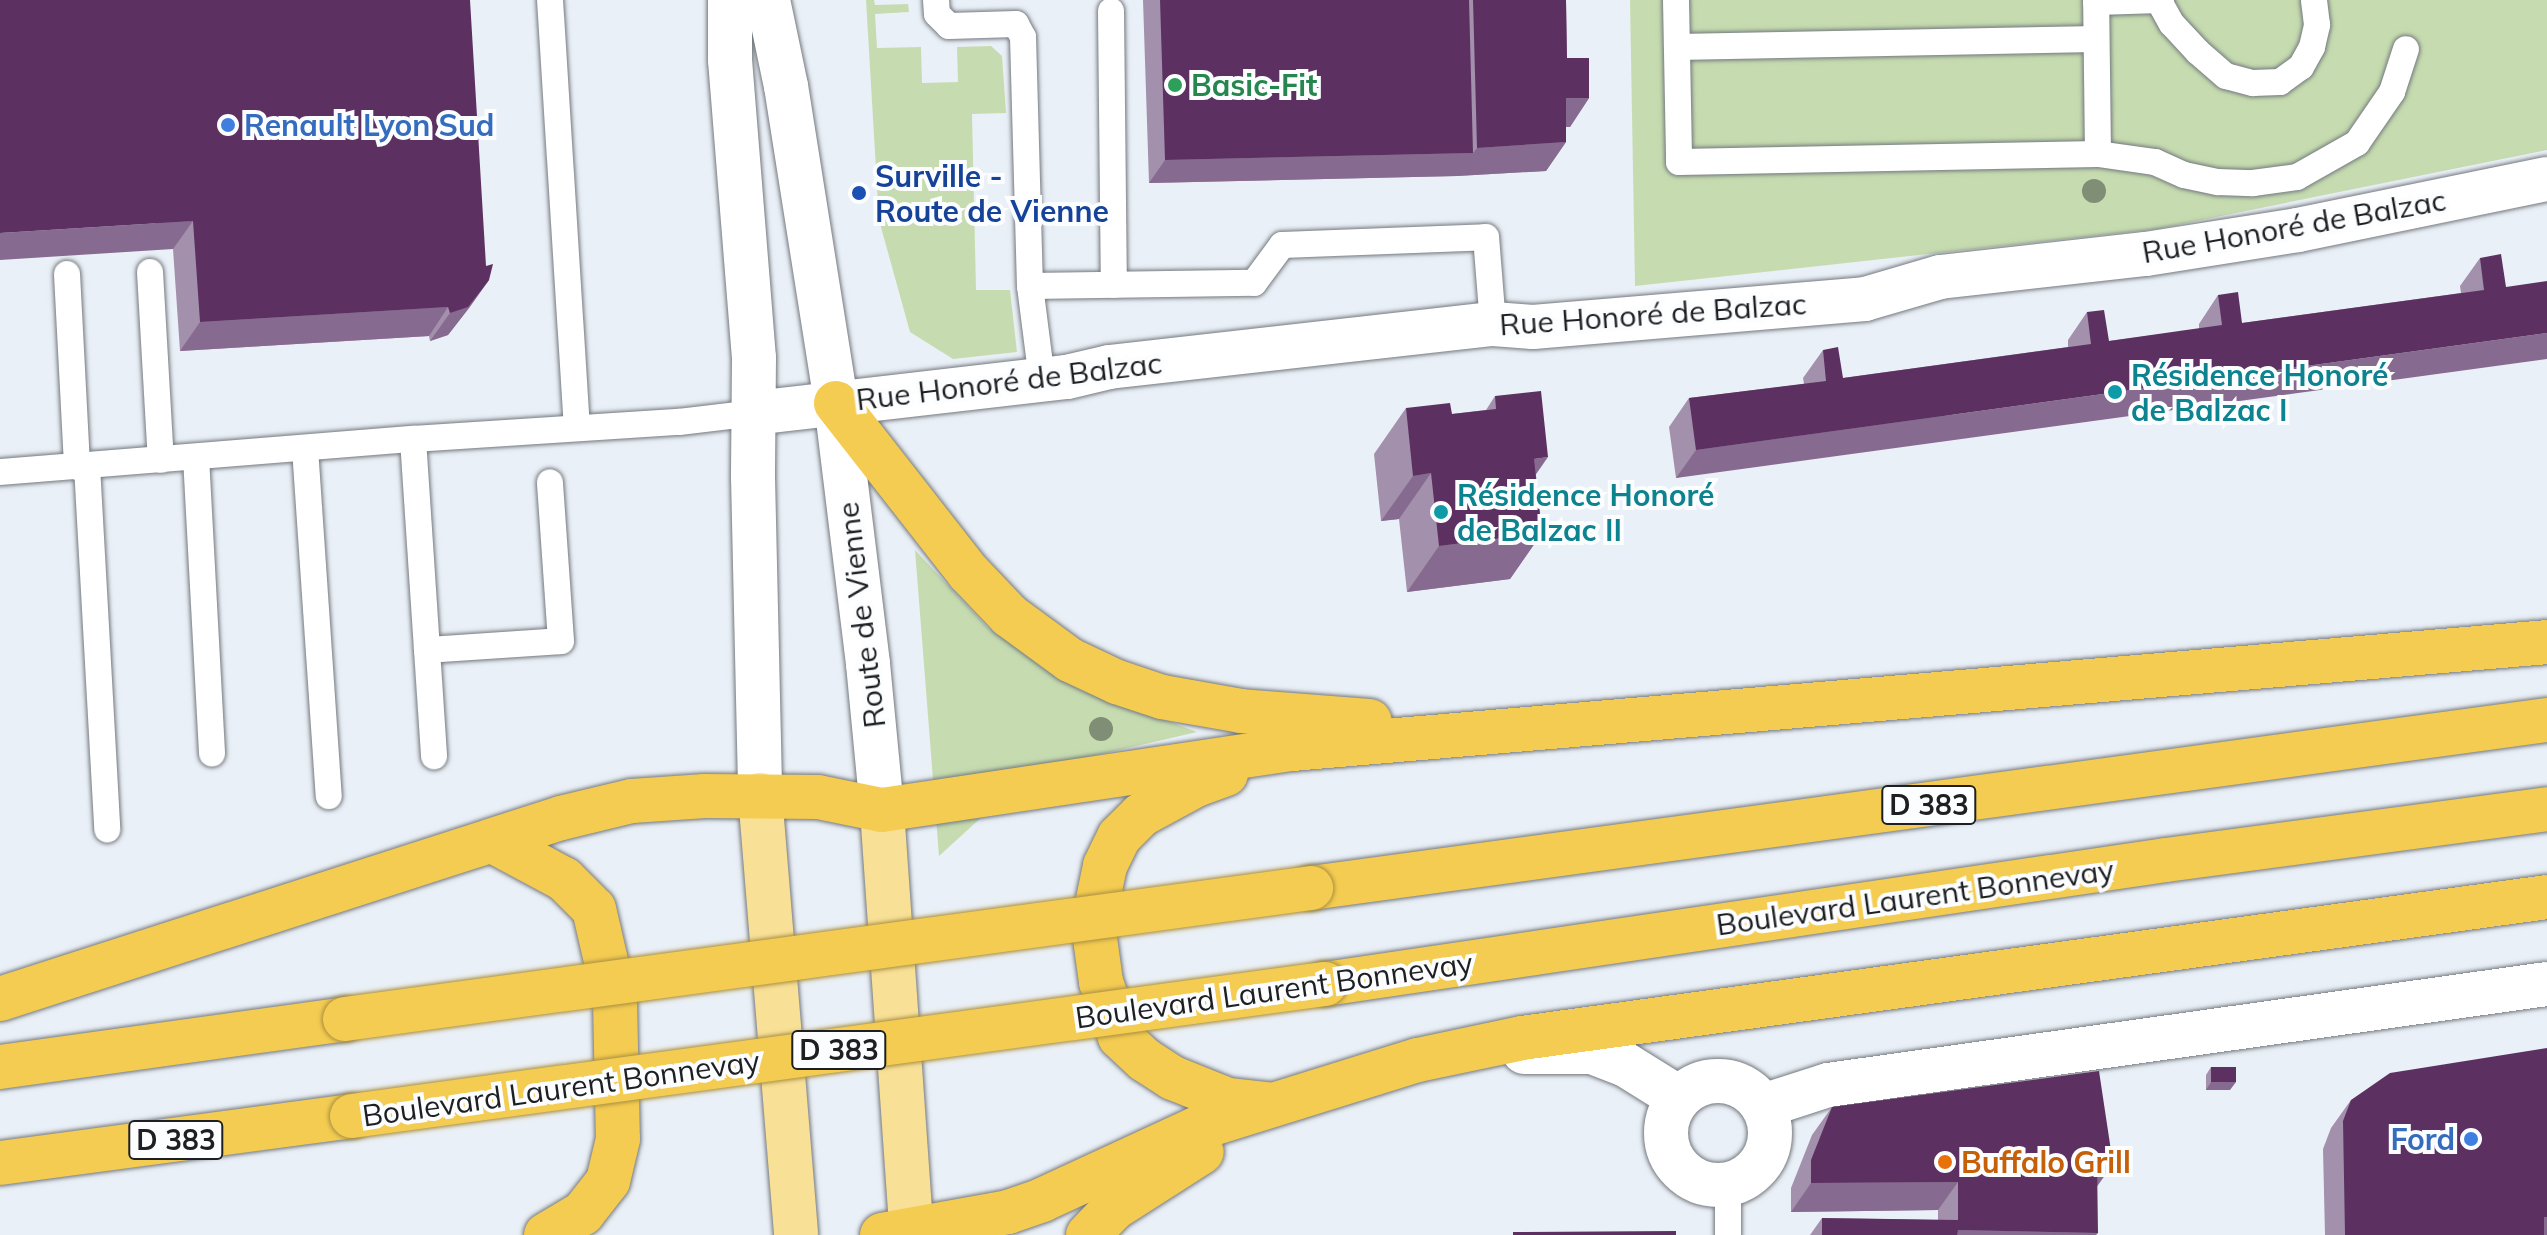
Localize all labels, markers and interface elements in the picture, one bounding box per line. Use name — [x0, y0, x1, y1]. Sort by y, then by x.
place label: Basic-Fit — [1191, 67, 1317, 103]
marker: Basic-Fit — [1166, 76, 1184, 94]
place label: Renault Lyon Sud — [244, 107, 494, 143]
marker: Renault Lyon Sud — [219, 116, 237, 134]
place label: Surville - Route de Vienne — [875, 158, 1109, 228]
street label: Rue Honoré de Balzac — [2139, 182, 2449, 270]
marker: Surville - Route de Vienne — [850, 184, 868, 202]
street label: Rue Honoré de Balzac — [1498, 285, 1808, 343]
street label: Rue Honoré de Balzac — [854, 344, 1164, 418]
place label: Résidence Honoré de Balzac I — [2131, 357, 2388, 428]
marker: Résidence Honoré de Balzac I — [2106, 383, 2124, 401]
place label: Résidence Honoré de Balzac II — [1457, 477, 1714, 548]
street label: Route de Vienne — [829, 500, 893, 730]
marker: Résidence Honoré de Balzac II — [1432, 503, 1450, 521]
road number: D 383 — [1881, 781, 1977, 829]
street label: Boulevard Laurent Bonnevay — [1714, 851, 2116, 943]
street label: Boulevard Laurent Bonnevay — [1073, 944, 1475, 1036]
road number: D 383 — [791, 1026, 887, 1074]
street label: Boulevard Laurent Bonnevay — [360, 1042, 762, 1134]
road number: D 383 — [128, 1116, 224, 1164]
place label: Ford — [2390, 1121, 2455, 1157]
marker: Ford — [2462, 1130, 2480, 1148]
place label: Buffalo Grill — [1961, 1144, 2131, 1180]
marker: Buffalo Grill — [1936, 1153, 1954, 1171]

